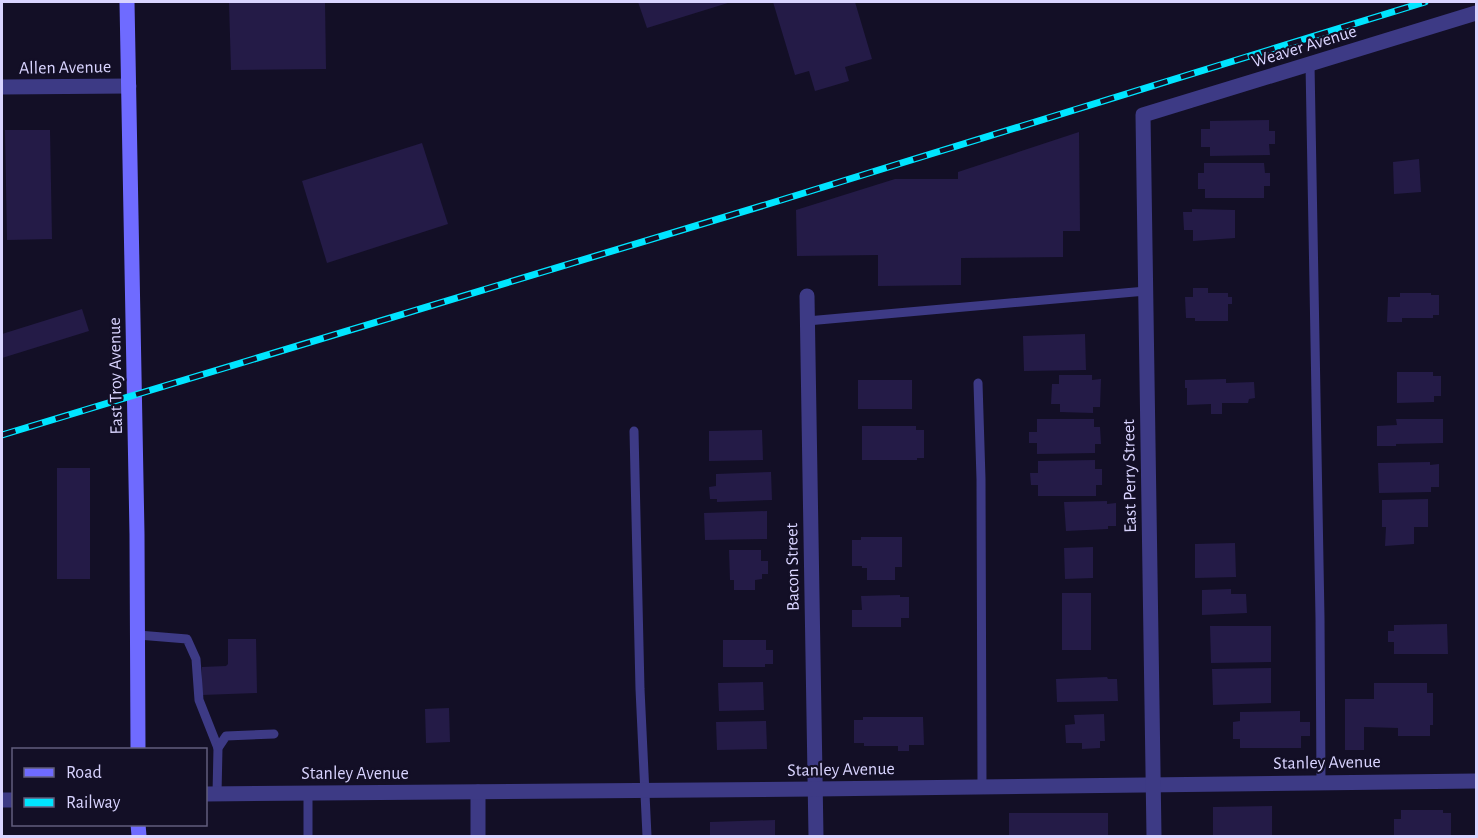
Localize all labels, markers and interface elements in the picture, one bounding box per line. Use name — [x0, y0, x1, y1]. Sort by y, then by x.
street label: Weaver Avenue — [1250, 22, 1359, 71]
street label: Allen Avenue — [19, 58, 111, 78]
street label: East Troy Avenue — [106, 317, 126, 435]
street label: East Perry Street — [1120, 419, 1140, 533]
street label: Bacon Street — [783, 522, 803, 611]
legend — [12, 748, 207, 826]
street label: Stanley Avenue — [1273, 753, 1381, 773]
street label: Stanley Avenue — [787, 760, 895, 780]
text: Road — [66, 764, 102, 782]
street label: Stanley Avenue — [301, 765, 409, 783]
text: Railway — [66, 794, 121, 812]

